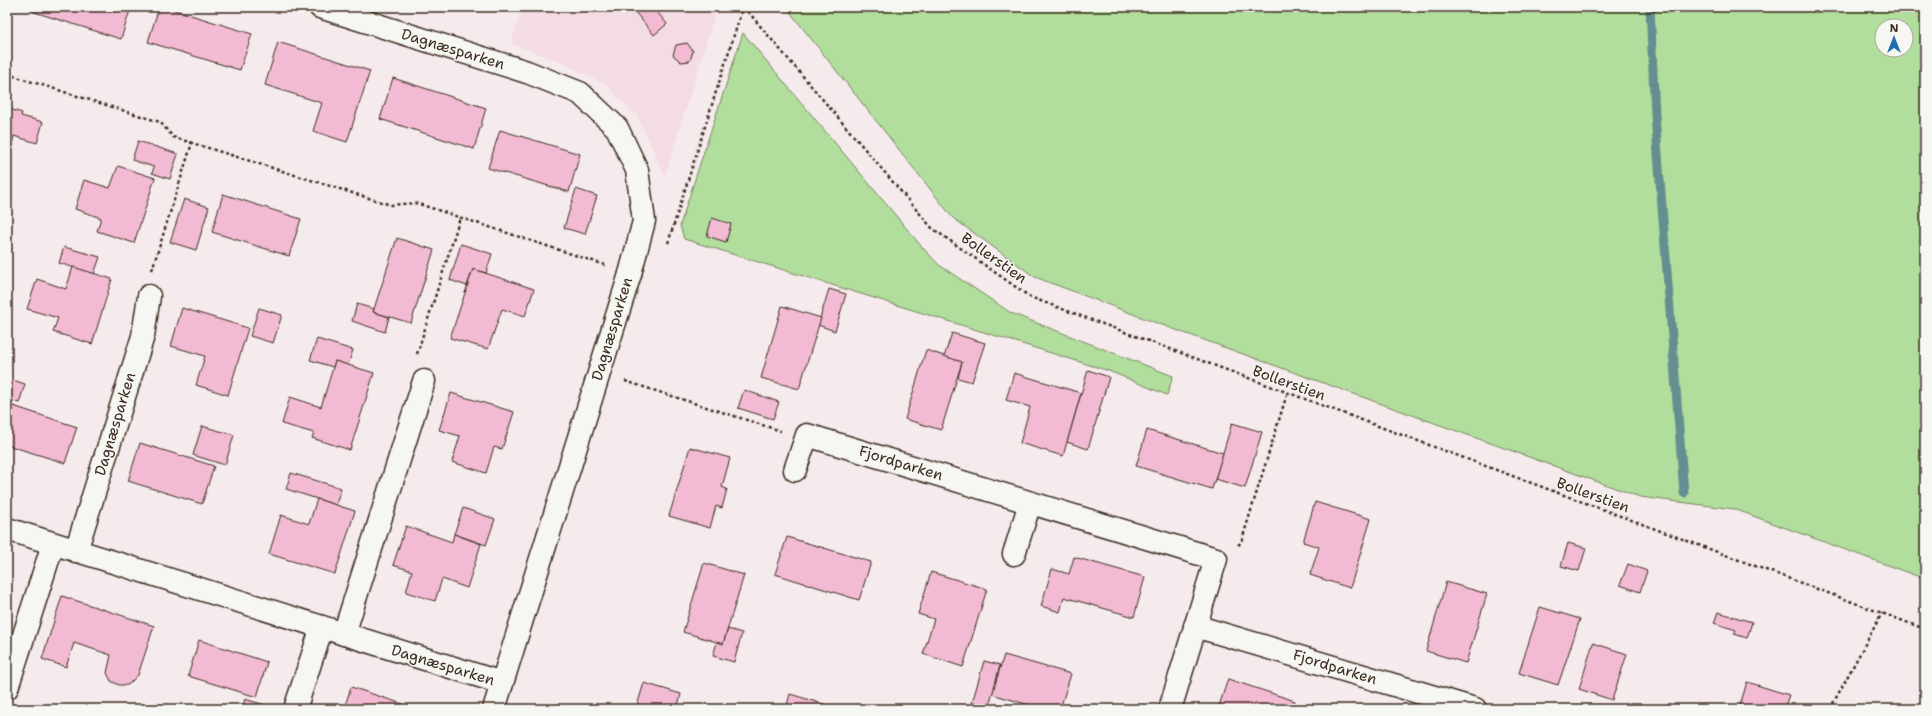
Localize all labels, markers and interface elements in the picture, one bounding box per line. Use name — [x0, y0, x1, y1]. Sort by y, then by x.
north arrow — [1874, 18, 1914, 58]
text: N — [1890, 21, 1899, 36]
street label: Dagnæsparken — [399, 24, 507, 74]
street label: Bollerstien — [957, 228, 1031, 288]
street label: Dagnæsparken — [587, 275, 637, 383]
street label: Bollerstien — [1250, 361, 1328, 405]
street label: Dagnæsparken — [90, 370, 140, 478]
street label: Fjordparken — [856, 441, 946, 485]
street label: Bollerstien — [1554, 473, 1632, 517]
street label: Dagnæsparken — [389, 640, 497, 690]
street label: Fjordparken — [1290, 645, 1380, 689]

